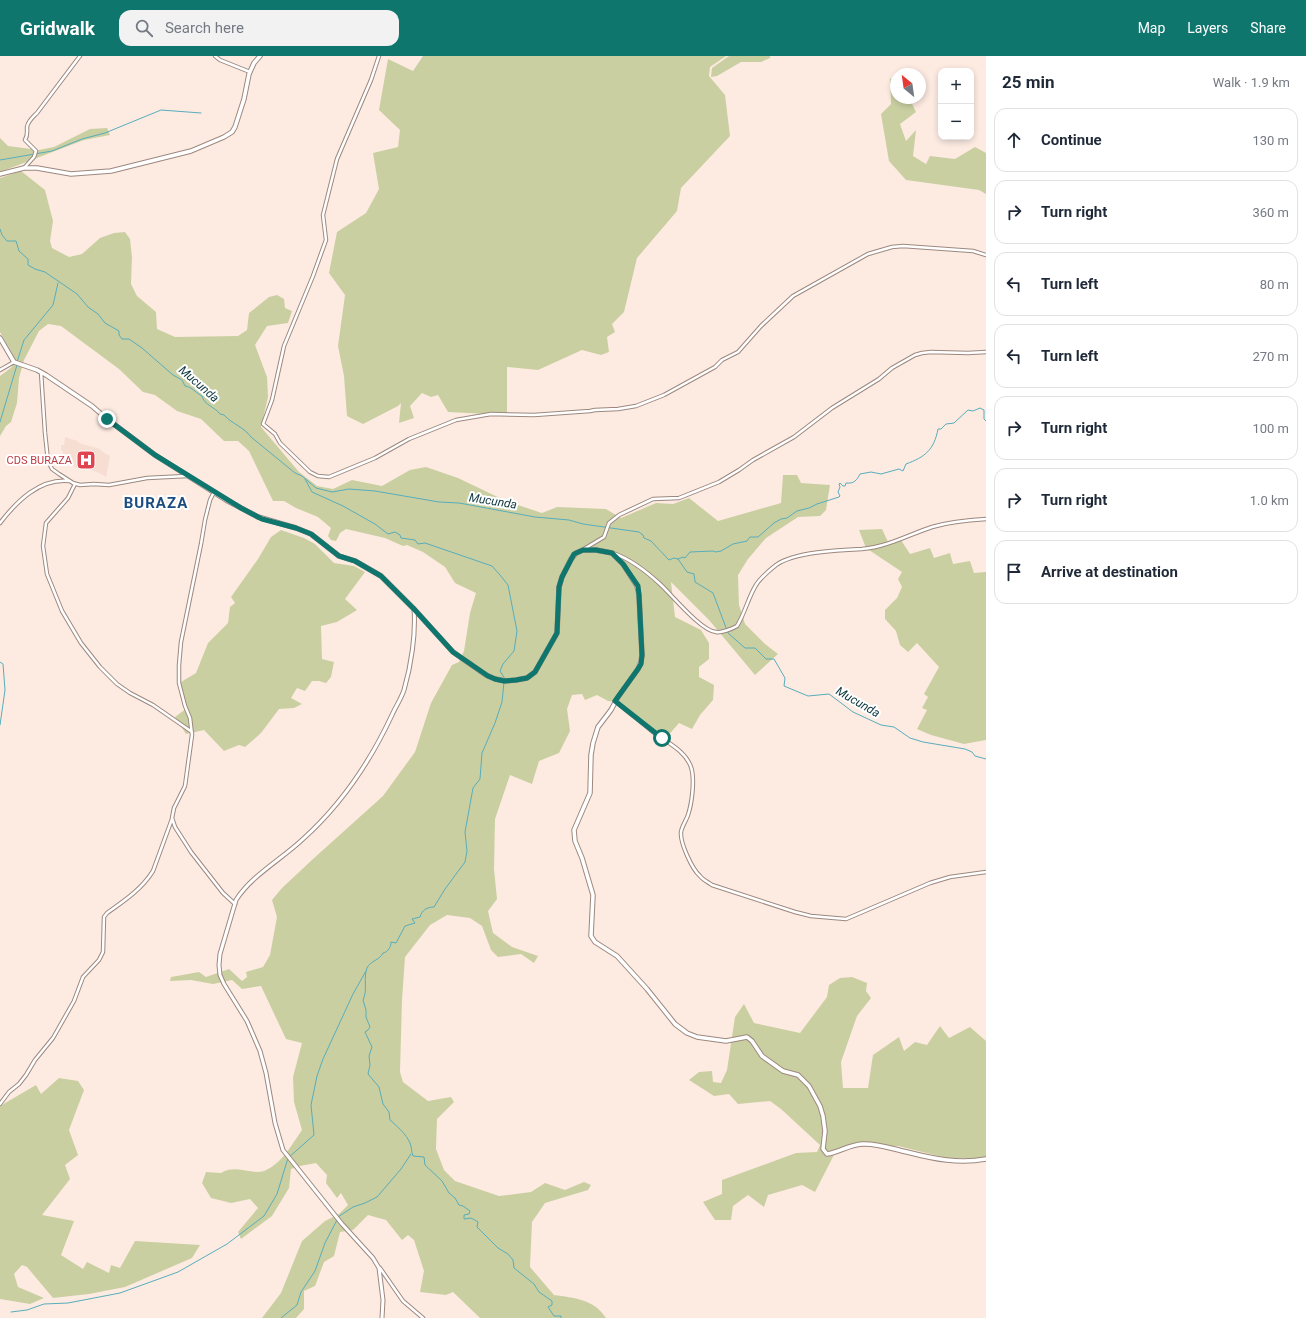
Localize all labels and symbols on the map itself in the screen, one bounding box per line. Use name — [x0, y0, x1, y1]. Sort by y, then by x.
north arrow — [890, 68, 926, 104]
water label: Mucunda — [176, 363, 222, 405]
route end — [98, 410, 116, 428]
hospital icon: CDS BURAZA — [75, 449, 97, 471]
place label: CDS BURAZA — [7, 454, 73, 467]
water label: Mucunda — [468, 490, 518, 512]
district label: BURAZA — [124, 494, 188, 512]
water label: Mucunda — [834, 684, 882, 720]
route start — [653, 729, 671, 747]

